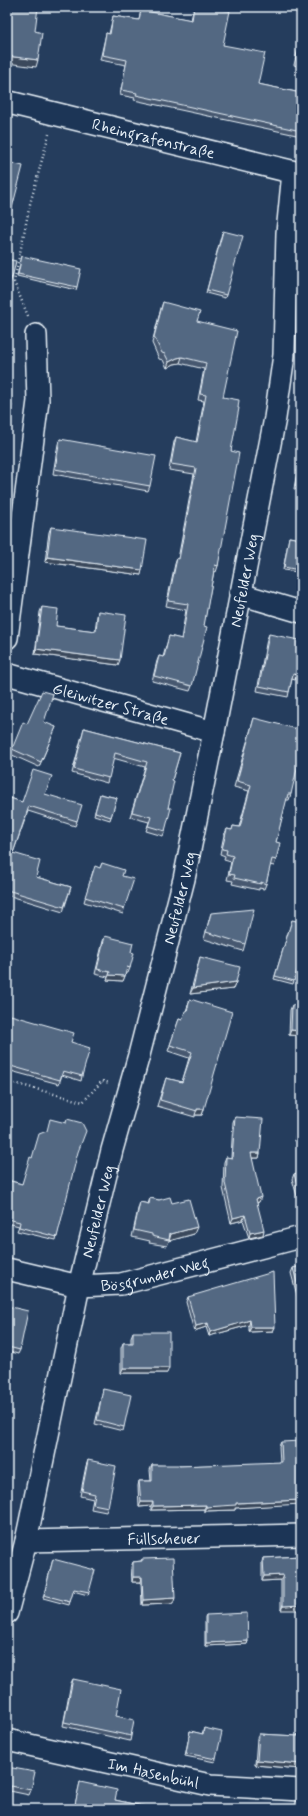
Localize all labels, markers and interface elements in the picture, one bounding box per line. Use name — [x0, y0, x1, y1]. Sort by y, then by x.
street label: Rheingrafenstraße — [90, 114, 217, 165]
street label: Neufelder Weg — [226, 532, 264, 629]
street label: Gleiwitzer Straße — [50, 678, 171, 731]
street label: Neufelder Weg — [159, 850, 201, 947]
street label: Neufelder Weg — [77, 1163, 120, 1260]
street label: Bösgrunder Weg — [100, 1252, 212, 1297]
street label: Füllscheuer — [127, 1528, 201, 1551]
street label: Im Hasenbühl — [106, 1754, 201, 1794]

